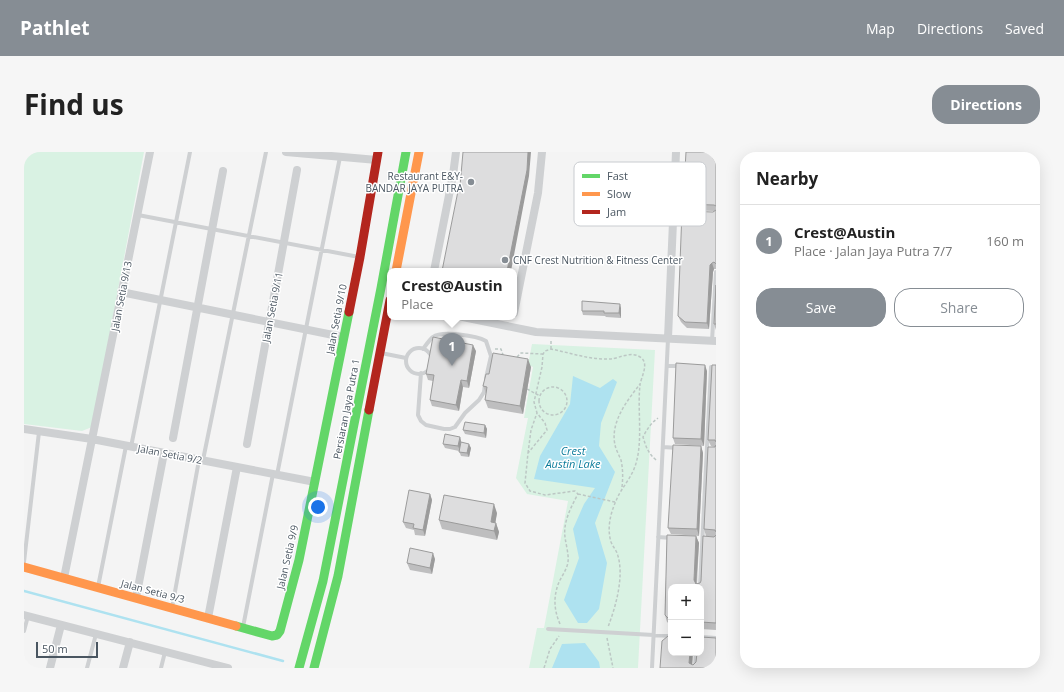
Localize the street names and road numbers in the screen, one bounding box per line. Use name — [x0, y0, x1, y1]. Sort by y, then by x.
street label: Jalan Setia 9/13 — [107, 259, 135, 333]
street label: Jalan Setia 9/11 — [258, 271, 286, 344]
street label: Jalan Setia 9/10 — [322, 282, 350, 356]
street label: Persiaran Jaya Putra 1 — [329, 358, 363, 460]
street label: Jalan Setia 9/2 — [136, 441, 204, 467]
street label: Jalan Setia 9/9 — [273, 523, 301, 591]
street label: Jalan Setia 9/3 — [119, 576, 187, 606]

